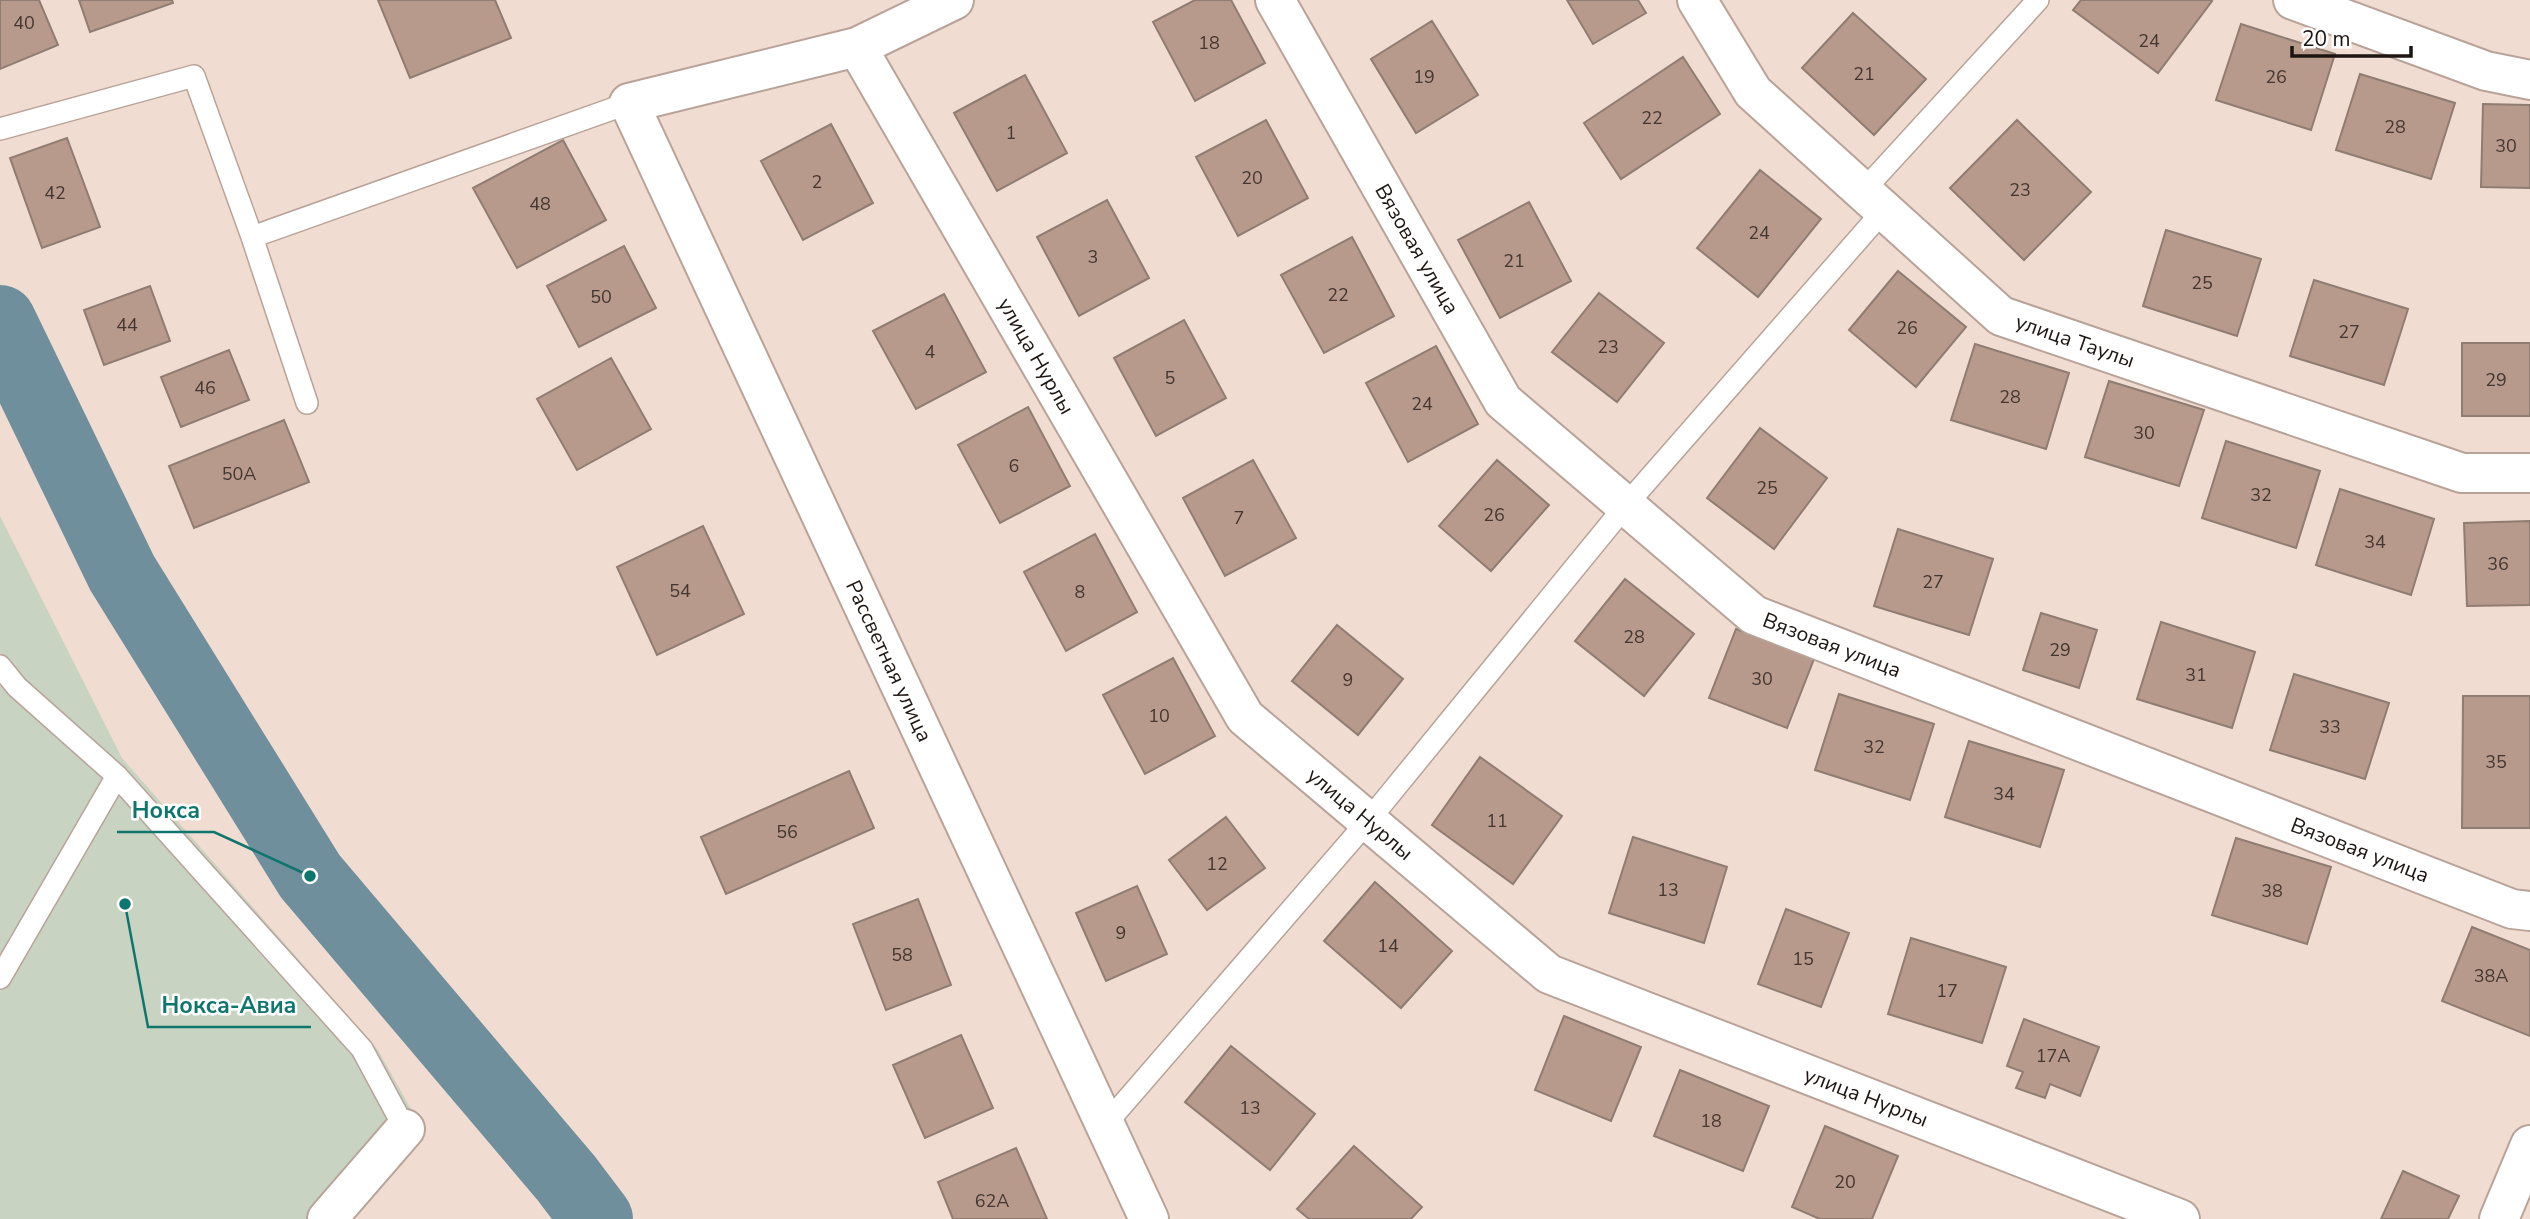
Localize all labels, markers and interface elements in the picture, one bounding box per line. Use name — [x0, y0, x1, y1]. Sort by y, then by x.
house number: 40 — [13, 11, 35, 35]
scale bar — [2292, 14, 2411, 58]
text: 20 m — [2302, 25, 2351, 53]
house number: 24 — [2138, 29, 2160, 53]
house number: 18 — [1198, 31, 1220, 55]
house number: 21 — [1853, 62, 1875, 86]
house number: 19 — [1413, 65, 1435, 89]
house number: 26 — [2265, 65, 2287, 89]
house number: 22 — [1641, 106, 1663, 130]
house number: 28 — [2384, 115, 2406, 139]
house number: 1 — [1006, 121, 1016, 145]
house number: 30 — [2495, 134, 2517, 158]
house number: 20 — [1241, 166, 1263, 190]
house number: 2 — [812, 170, 822, 194]
house number: 23 — [2009, 178, 2031, 202]
street label: Вязовая улица — [1368, 179, 1466, 319]
house number: 42 — [44, 181, 66, 205]
house number: 48 — [529, 192, 551, 216]
house number: 24 — [1748, 221, 1770, 245]
house number: 3 — [1088, 245, 1098, 269]
house number: 21 — [1503, 249, 1525, 273]
house number: 25 — [2191, 271, 2213, 295]
house number: 22 — [1327, 283, 1349, 307]
house number: 50 — [590, 285, 612, 309]
street label: улица Нурлы — [991, 292, 1081, 420]
street label: улица Таулы — [2012, 308, 2138, 374]
house number: 44 — [116, 313, 138, 337]
house number: 26 — [1896, 316, 1918, 340]
house number: 27 — [2338, 320, 2360, 344]
house number: 23 — [1597, 335, 1619, 359]
house number: 4 — [925, 340, 936, 364]
house number: 5 — [1165, 366, 1175, 390]
house number: 29 — [2485, 368, 2507, 392]
house number: 46 — [194, 376, 216, 400]
house number: 28 — [1999, 385, 2021, 409]
house number: 24 — [1411, 392, 1433, 416]
house number: 30 — [2133, 421, 2155, 445]
house number: 6 — [1009, 454, 1019, 478]
house number: 50А — [222, 462, 256, 486]
house number: 25 — [1756, 476, 1778, 500]
house number: 32 — [2250, 483, 2272, 507]
house number: 26 — [1483, 503, 1505, 527]
house number: 7 — [1234, 506, 1244, 530]
house number: 34 — [2364, 530, 2386, 554]
house number: 36 — [2487, 552, 2509, 576]
house number: 27 — [1922, 570, 1944, 594]
street label: Рассветная улица — [839, 576, 939, 746]
house number: 54 — [669, 579, 691, 603]
house number: 8 — [1075, 580, 1085, 604]
street label: Вязовая улица — [1759, 606, 1905, 684]
house number: 28 — [1623, 625, 1645, 649]
house number: 29 — [2049, 638, 2071, 662]
house number: 31 — [2185, 663, 2207, 687]
house number: 30 — [1751, 667, 1773, 691]
house number: 9 — [1343, 668, 1353, 692]
house number: 10 — [1148, 704, 1170, 728]
house number: 33 — [2319, 715, 2341, 739]
house number: 32 — [1863, 735, 1885, 759]
house number: 35 — [2485, 750, 2507, 774]
street label: улица Нурлы — [1301, 761, 1419, 867]
house number: 34 — [1993, 782, 2015, 806]
callout: Нокса — [117, 788, 214, 832]
text: Нокса — [132, 795, 200, 826]
house number: 11 — [1486, 809, 1508, 833]
street label: Вязовая улица — [2287, 811, 2433, 889]
house number: 56 — [776, 820, 798, 844]
house number: 12 — [1206, 852, 1228, 876]
house number: 13 — [1657, 878, 1679, 902]
house number: 38 — [2261, 879, 2283, 903]
house number: 9 — [1116, 921, 1126, 945]
house number: 14 — [1377, 934, 1399, 958]
house number: 58 — [891, 943, 913, 967]
house number: 15 — [1792, 947, 1814, 971]
house number: 38А — [2474, 964, 2508, 988]
house number: 17 — [1936, 979, 1958, 1003]
callout: Нокса-Авиа — [148, 983, 311, 1027]
text: Нокса-Авиа — [162, 990, 296, 1021]
house number: 17А — [2036, 1044, 2070, 1068]
street label: улица Нурлы — [1800, 1061, 1932, 1133]
house number: 13 — [1239, 1096, 1261, 1120]
house number: 18 — [1700, 1109, 1722, 1133]
house number: 20 — [1834, 1170, 1856, 1194]
house number: 62А — [975, 1189, 1009, 1213]

